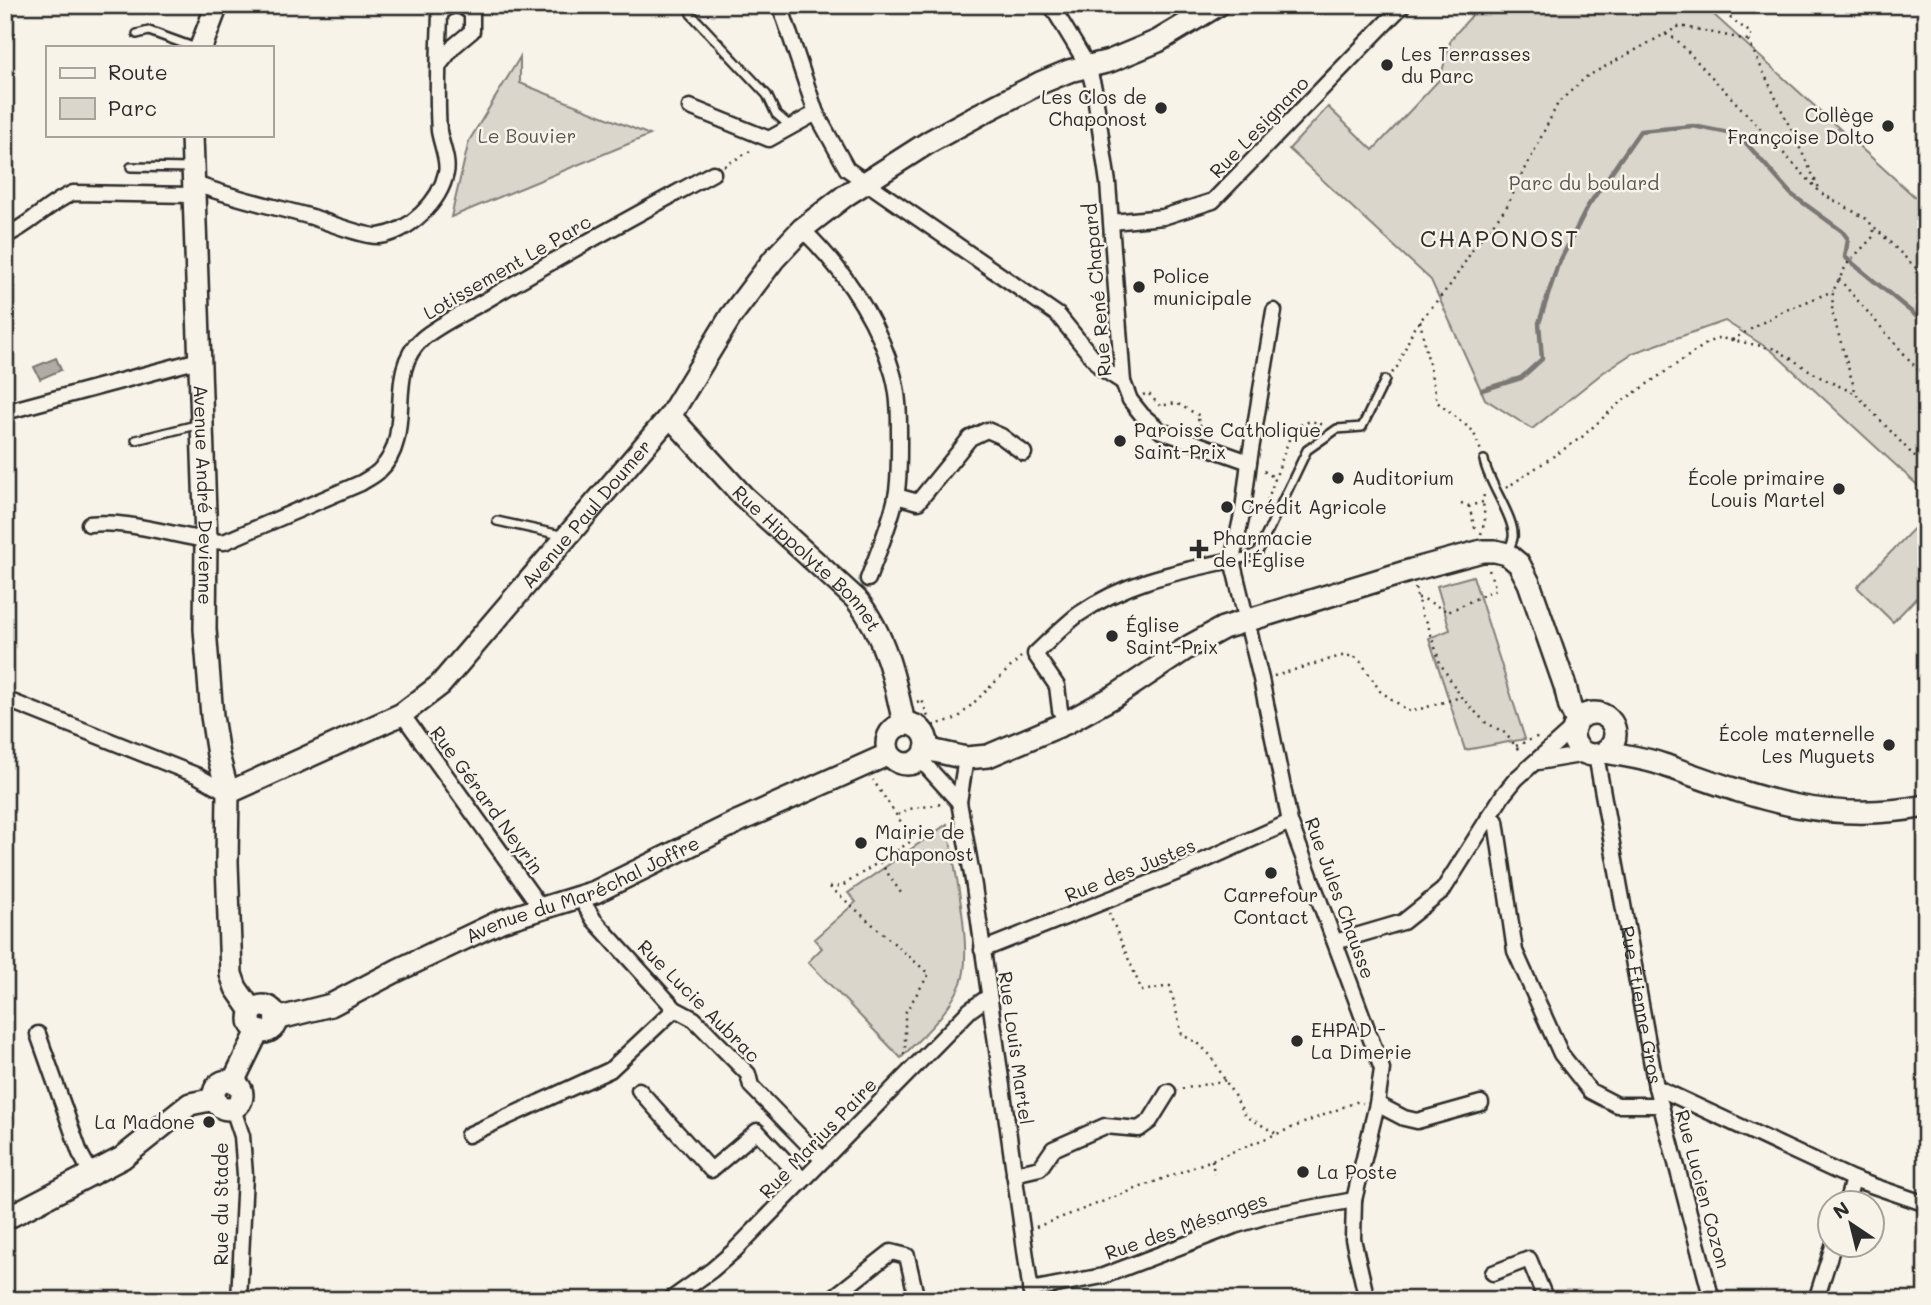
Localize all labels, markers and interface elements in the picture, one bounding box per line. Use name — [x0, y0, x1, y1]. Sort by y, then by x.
place label: Les Terrasses du Parc — [1401, 41, 1531, 88]
legend — [46, 46, 273, 136]
marker: Les Terrasses du Parc — [1379, 57, 1395, 73]
text: Route — [108, 58, 168, 85]
street label: Rue Lesignano — [1204, 70, 1314, 183]
place label: Les Clos de Chaponost — [1041, 84, 1147, 131]
text: Parc — [108, 94, 157, 121]
marker: Les Clos de Chaponost — [1153, 100, 1169, 116]
place label: Collège Françoise Dolto — [1727, 102, 1874, 149]
marker: Collège Françoise Dolto — [1880, 118, 1896, 134]
park label: Le Bouvier — [478, 123, 576, 148]
park label: Parc du boulard — [1509, 170, 1659, 195]
street label: Rue René Chapard — [1076, 202, 1117, 378]
street label: Lotissement Le Parc — [418, 208, 595, 325]
district label: CHAPONOST — [1420, 223, 1580, 253]
place label: Police municipale — [1153, 263, 1252, 310]
marker: Police municipale — [1131, 279, 1147, 295]
street label: Avenue André Devienne — [189, 384, 219, 605]
place label: Paroisse Catholique Saint-Prix — [1134, 417, 1321, 464]
marker: Paroisse Catholique Saint-Prix — [1112, 433, 1128, 449]
street label: Avenue Paul Doumer — [515, 434, 656, 593]
place label: Auditorium — [1352, 465, 1454, 490]
place label: École primaire Louis Martel — [1688, 465, 1825, 512]
marker: Auditorium — [1330, 470, 1346, 486]
street label: Rue Hippolyte Bonnet — [727, 480, 887, 635]
marker: École primaire Louis Martel — [1831, 481, 1847, 497]
place label: Crédit Agricole — [1241, 494, 1387, 519]
marker: Crédit Agricole — [1219, 499, 1235, 515]
place label: Pharmacie de l'Église — [1213, 525, 1312, 572]
marker: Pharmacie de l'Église — [1191, 541, 1207, 557]
place label: Église Saint-Prix — [1126, 612, 1218, 659]
marker: Église Saint-Prix — [1104, 628, 1120, 644]
street label: Rue Gérard Neyrin — [425, 721, 549, 879]
place label: École maternelle Les Muguets — [1719, 721, 1875, 768]
marker: École maternelle Les Muguets — [1881, 737, 1897, 753]
street label: Rue Jules Chausse — [1300, 814, 1381, 982]
place label: Mairie de Chaponost — [875, 819, 974, 866]
street label: Avenue du Maréchal Joffre — [461, 830, 703, 948]
street label: Rue des Justes — [1061, 832, 1199, 907]
marker: Mairie de Chaponost — [853, 835, 869, 851]
marker: Carrefour Contact — [1263, 865, 1279, 881]
place label: Carrefour Contact — [1224, 882, 1318, 929]
street label: Rue Étienne Gros — [1615, 924, 1668, 1086]
street label: Rue Lucie Aubrac — [633, 934, 766, 1067]
street label: Rue Louis Martel — [993, 970, 1040, 1126]
place label: EHPAD - La Dimerie — [1311, 1017, 1412, 1064]
marker: EHPAD - La Dimerie — [1289, 1033, 1305, 1049]
street label: Rue Marius Paire — [753, 1072, 882, 1204]
street label: Rue Lucien Cozon — [1670, 1107, 1737, 1271]
place label: La Madone — [95, 1109, 195, 1134]
marker: La Madone — [201, 1114, 217, 1130]
street label: Rue du Stade — [208, 1142, 233, 1266]
place label: La Poste — [1317, 1159, 1397, 1184]
marker: La Poste — [1295, 1164, 1311, 1180]
street label: Rue des Mésanges — [1101, 1186, 1270, 1265]
north arrow — [1815, 1190, 1885, 1260]
text: N — [1828, 1195, 1854, 1224]

